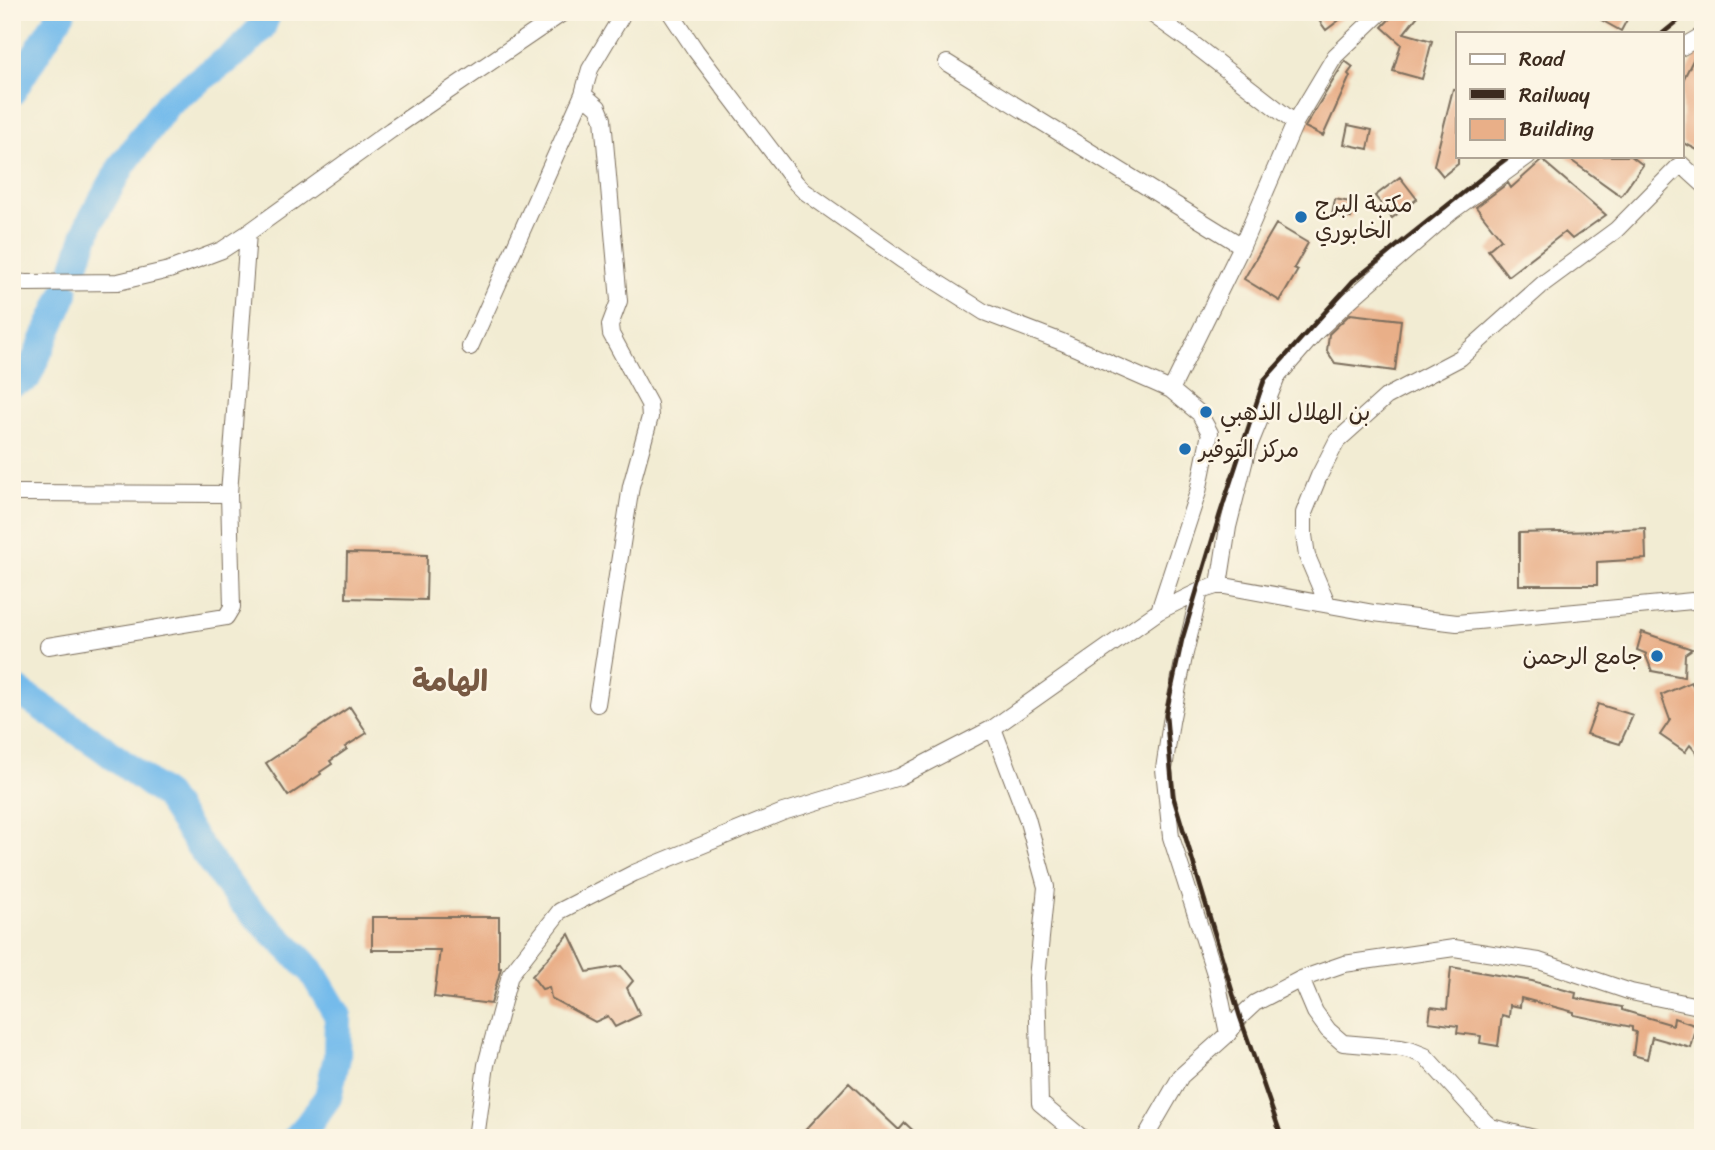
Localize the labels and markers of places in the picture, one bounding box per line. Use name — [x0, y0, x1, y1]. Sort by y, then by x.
place label: مكتبة البرج الخابوري — [1315, 184, 1413, 251]
marker: مكتبة البرج الخابوري — [1293, 209, 1309, 225]
place label: بن الهلال الذهبي — [1220, 392, 1370, 433]
marker: بن الهلال الذهبي — [1198, 404, 1214, 420]
place label: مركز التوفير — [1197, 429, 1299, 470]
marker: مركز التوفير — [1177, 441, 1193, 457]
place label: جامع الرحمن — [1522, 636, 1643, 677]
marker: جامع الرحمن — [1649, 648, 1665, 664]

